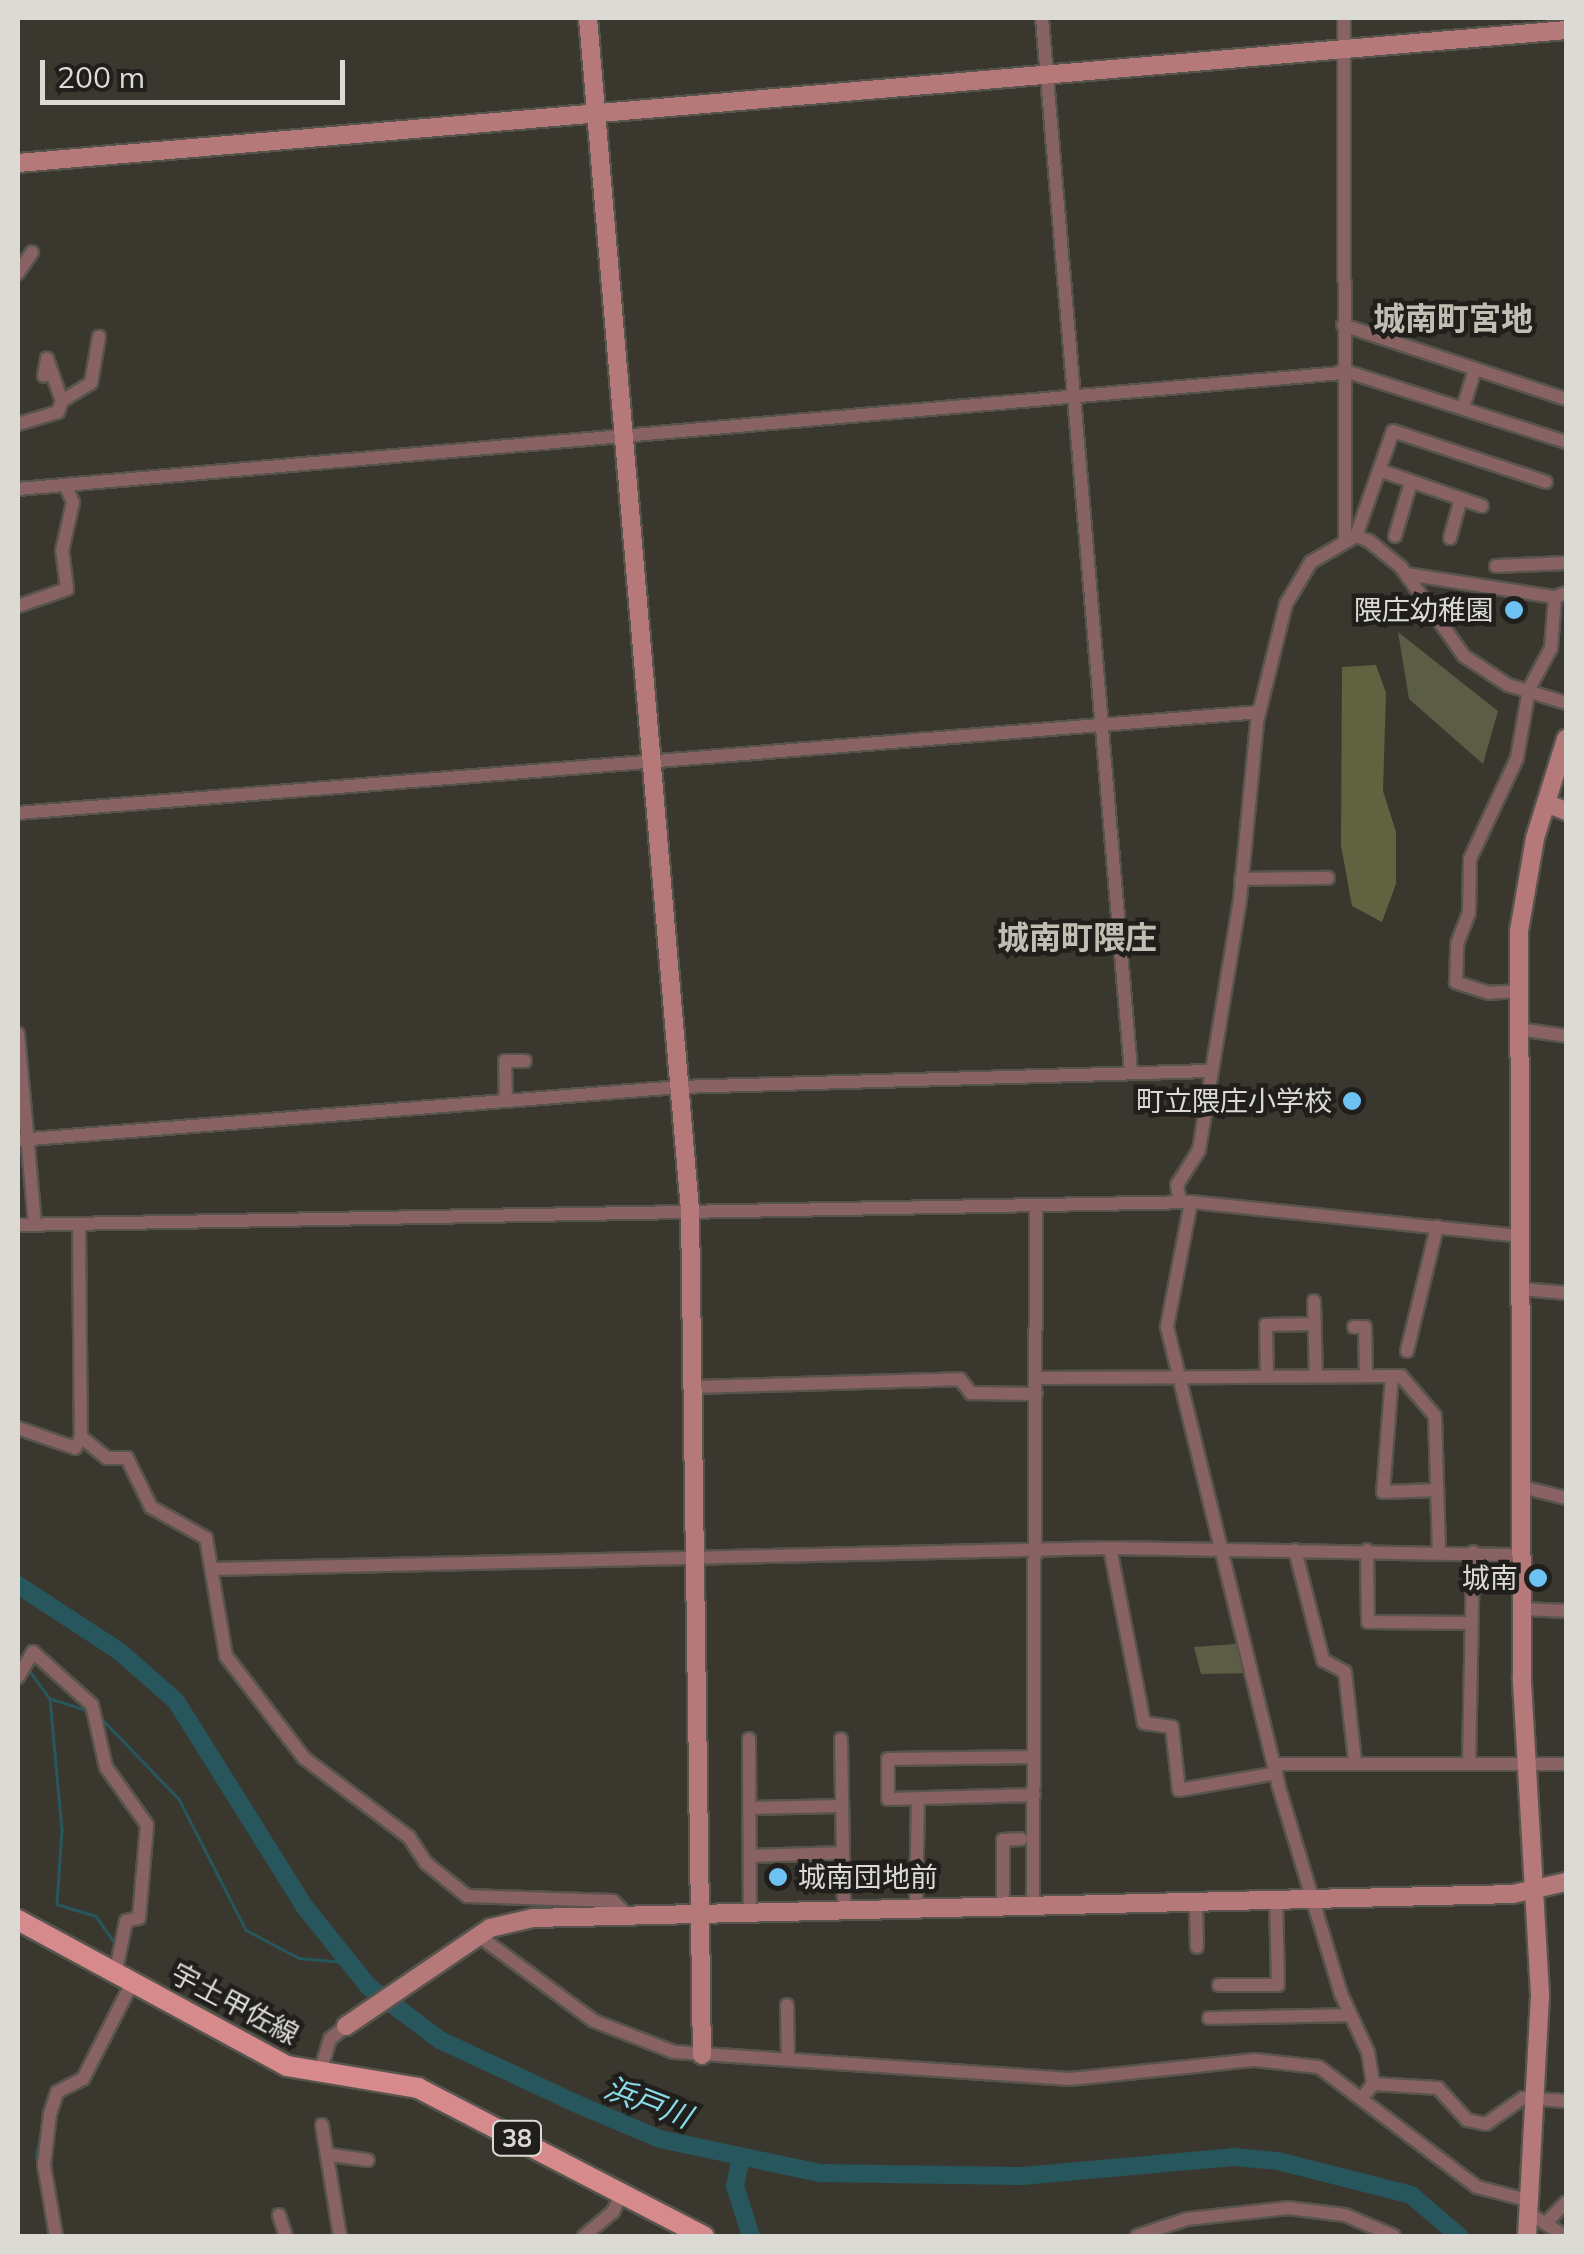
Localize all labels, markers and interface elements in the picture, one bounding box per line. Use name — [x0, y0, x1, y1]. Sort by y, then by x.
scale bar — [45, 40, 350, 102]
text: 200 m — [57, 58, 145, 96]
district label: 城南町宮地 — [1373, 299, 1533, 337]
place label: 隈庄幼稚園 — [1354, 593, 1494, 627]
marker: 隈庄幼稚園 — [1503, 599, 1525, 621]
district label: 城南町隈庄 — [997, 918, 1157, 956]
place label: 町立隈庄小学校 — [1136, 1084, 1332, 1118]
marker: 町立隈庄小学校 — [1341, 1090, 1363, 1112]
place label: 城南 — [1462, 1561, 1518, 1595]
marker: 城南 — [1527, 1567, 1549, 1589]
place label: 城南団地前 — [798, 1860, 938, 1894]
marker: 城南団地前 — [767, 1866, 789, 1888]
street label: 宇土甲佐線 — [165, 1956, 305, 2052]
water label: 浜戸川 — [600, 2069, 696, 2135]
road number: 38 — [492, 2118, 542, 2158]

